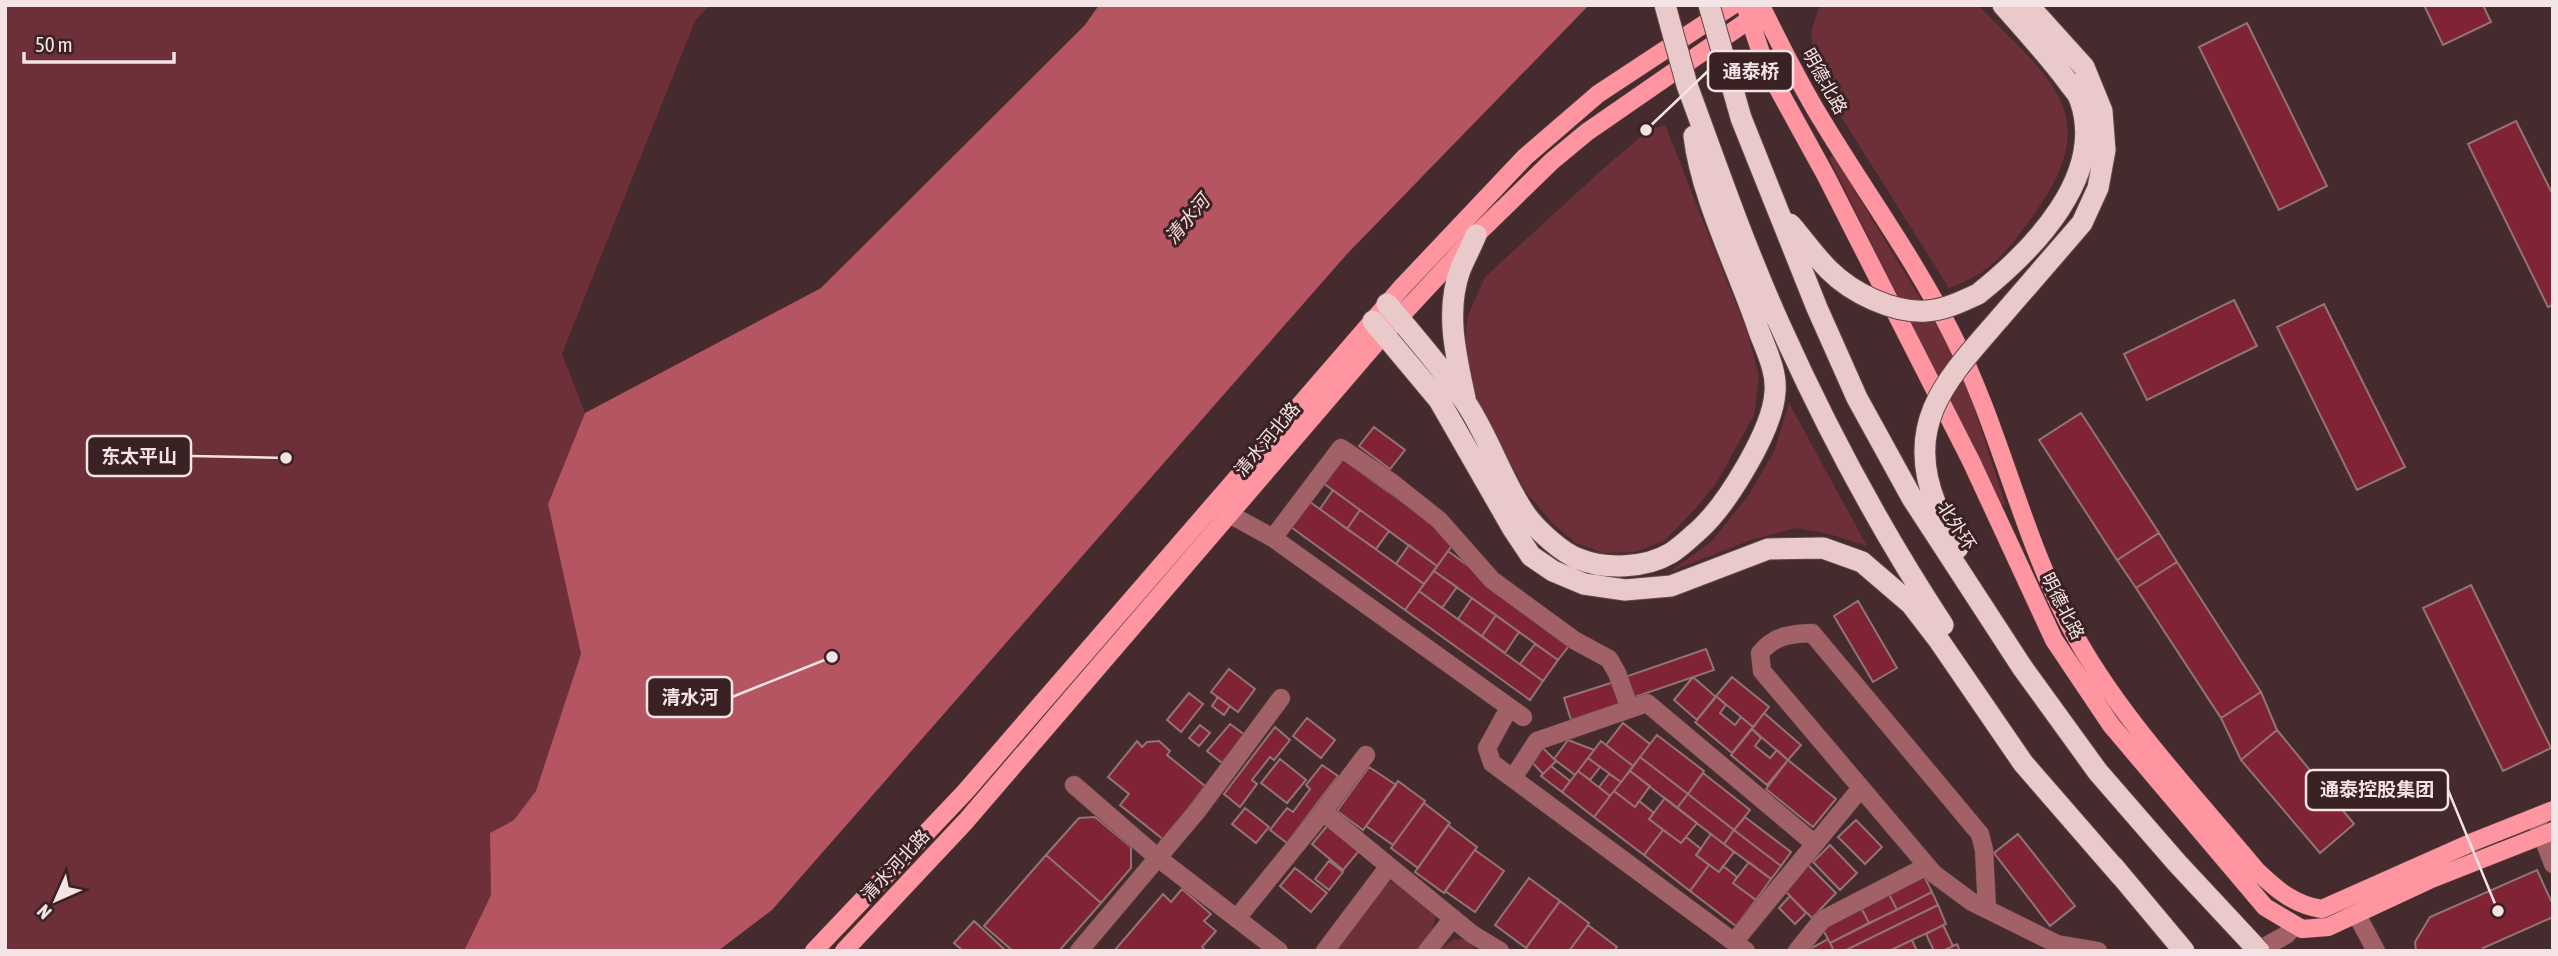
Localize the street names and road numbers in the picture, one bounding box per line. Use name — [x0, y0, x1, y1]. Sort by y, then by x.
street label: 明德北路 — [1798, 44, 1852, 118]
street label: 清水河北路 — [1230, 398, 1304, 480]
street label: 北外环 — [1933, 498, 1981, 554]
street label: 明德北路 — [2037, 569, 2089, 643]
street label: 清水河北路 — [857, 825, 933, 905]

